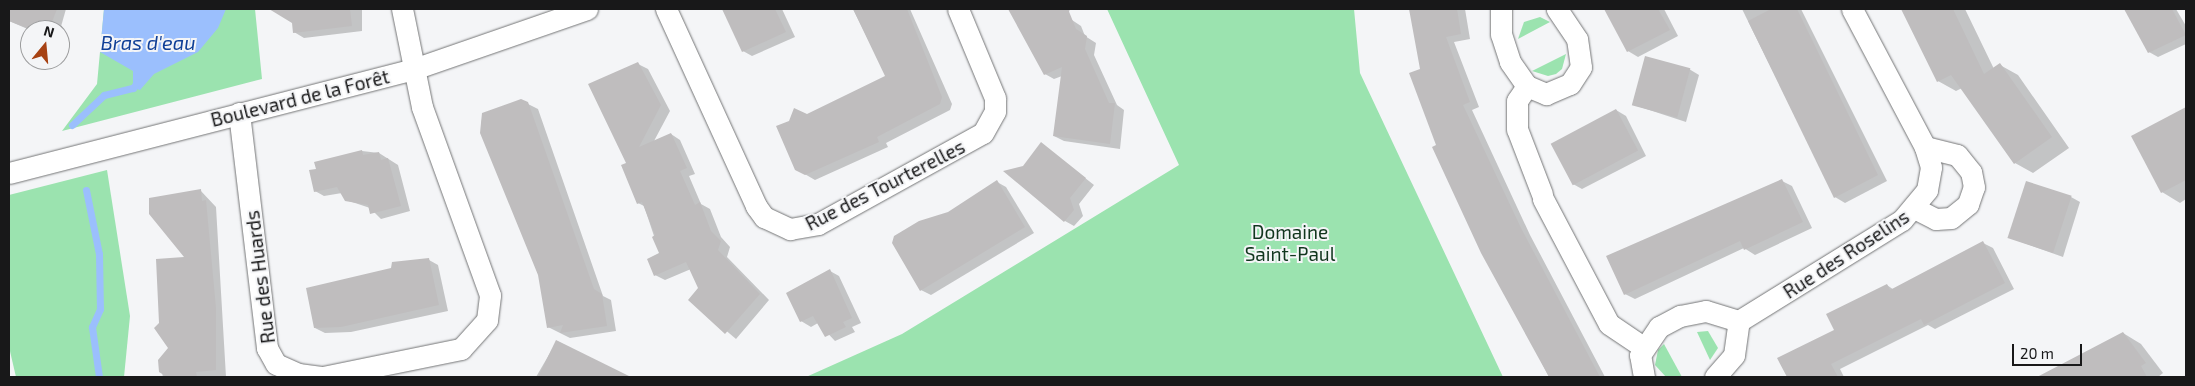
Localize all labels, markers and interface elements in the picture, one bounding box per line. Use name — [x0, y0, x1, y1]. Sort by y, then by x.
north arrow — [20, 20, 70, 70]
text: N — [42, 22, 57, 41]
water label: Bras d'eau — [101, 30, 195, 54]
street label: Boulevard de la Forêt — [208, 65, 392, 131]
street label: Rue des Tourterelles — [801, 135, 969, 235]
street label: Rue des Roselins — [1779, 205, 1913, 303]
street label: Rue des Huards — [241, 209, 279, 345]
park label: Domaine Saint-Paul — [1245, 221, 1335, 265]
scale bar — [2015, 334, 2085, 366]
text: 20 m — [2020, 344, 2054, 362]

